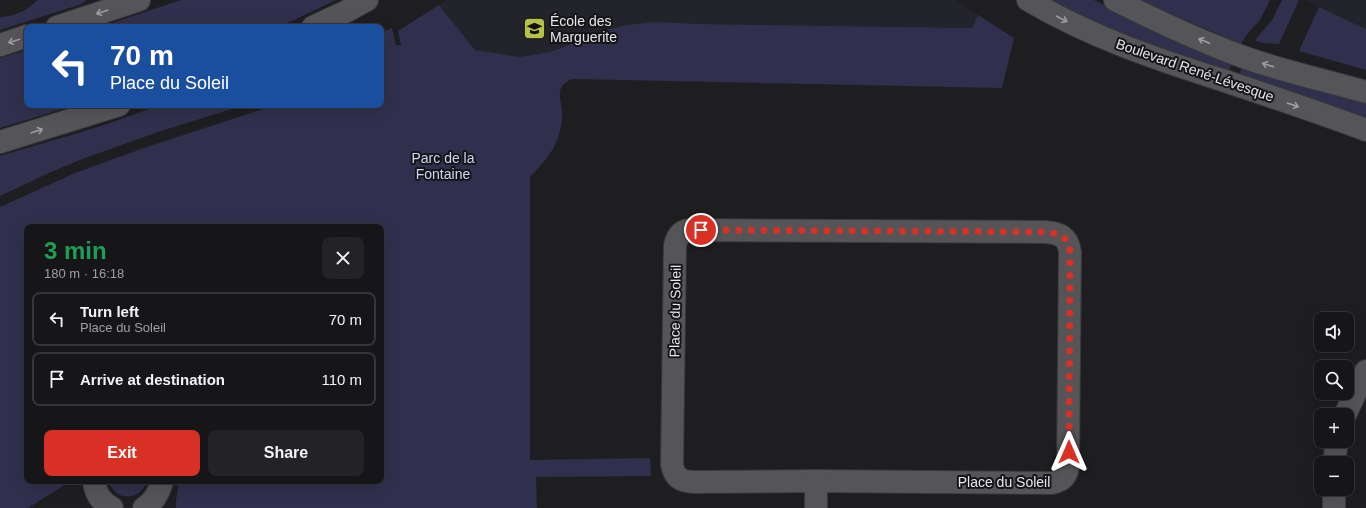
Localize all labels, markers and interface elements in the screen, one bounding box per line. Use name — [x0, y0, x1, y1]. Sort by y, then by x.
one-way arrow — [96, 9, 108, 17]
place label: École des Marguerite — [550, 13, 617, 45]
one-way arrow — [1056, 15, 1068, 23]
school or university icon: École des Marguerite — [522, 16, 548, 42]
street label: Boulevard René-Lévesque — [1114, 35, 1276, 105]
one-way arrow — [8, 37, 20, 45]
one-way arrow — [1198, 37, 1210, 44]
icon: left — [44, 40, 96, 92]
text: 70 m — [110, 40, 174, 71]
one-way arrow — [1262, 60, 1274, 68]
text: Place du Soleil — [110, 73, 229, 93]
one-way arrow — [1287, 101, 1299, 109]
one-way arrow — [31, 127, 44, 134]
park label: Parc de la Fontaine — [411, 150, 475, 182]
pin — [684, 213, 718, 247]
icon: arrive — [690, 219, 712, 241]
text: 3 min — [44, 237, 107, 264]
button: close — [322, 237, 364, 279]
street label: Place du Soleil — [666, 265, 684, 357]
text: 180 m · 16:18 — [44, 266, 124, 281]
text: Turn left — [80, 303, 139, 320]
icon: left — [46, 308, 68, 330]
text: 70 m — [329, 311, 362, 328]
map controls — [1314, 312, 1354, 496]
button: sound — [1314, 312, 1354, 352]
text: Place du Soleil — [80, 320, 166, 335]
button: search — [1314, 360, 1354, 400]
icon: arrive — [46, 368, 68, 390]
text: Arrive at destination — [80, 371, 225, 388]
text: 110 m — [321, 371, 362, 388]
button: + — [1314, 408, 1354, 448]
button: Exit — [44, 430, 200, 476]
button: Share — [208, 430, 364, 476]
position arrow — [1048, 431, 1090, 473]
button: − — [1314, 456, 1354, 496]
street label: Place du Soleil — [958, 474, 1050, 490]

